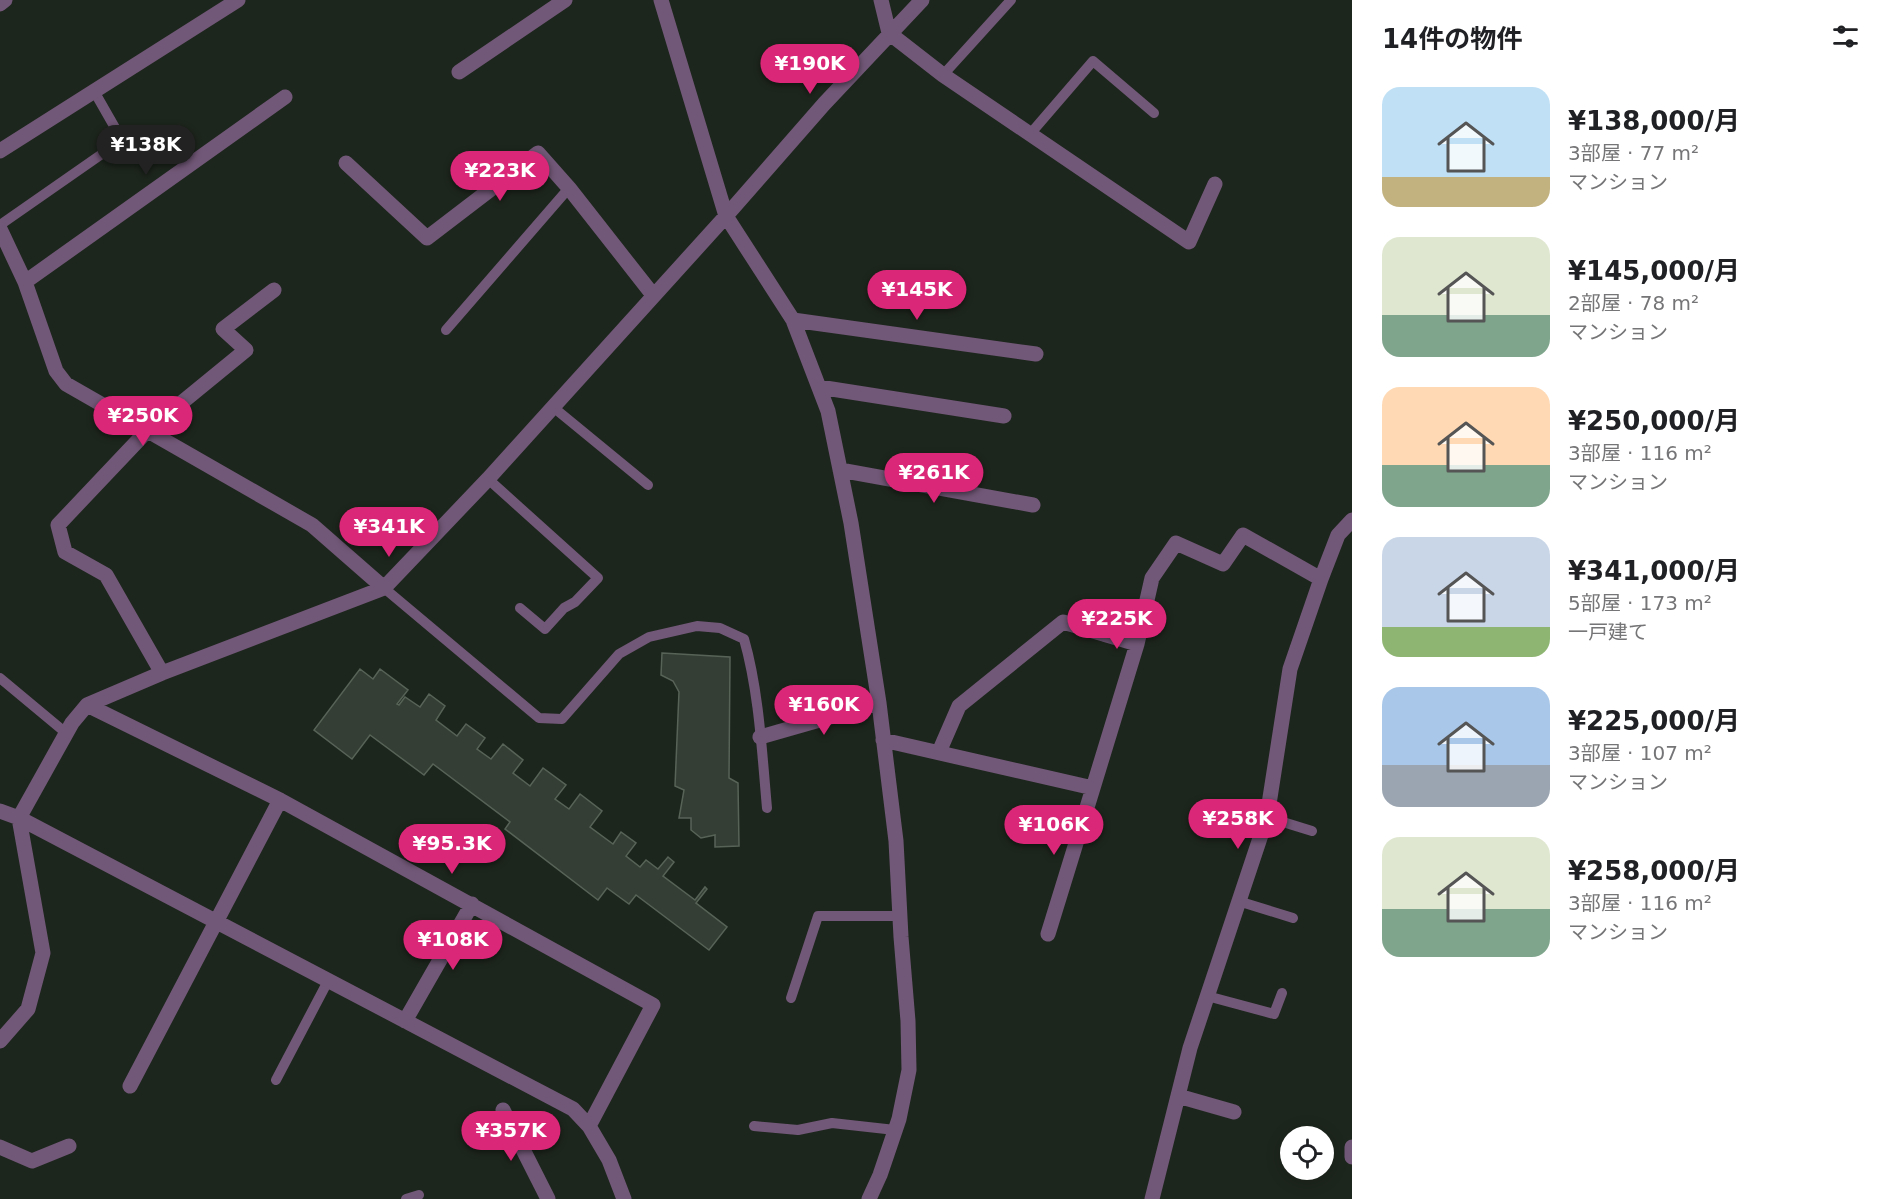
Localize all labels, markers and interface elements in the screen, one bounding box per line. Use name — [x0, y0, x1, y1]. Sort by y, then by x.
icon: filters — [1829, 20, 1862, 53]
text: 14件の物件 — [1382, 24, 1522, 54]
pin: ¥190K — [768, 44, 852, 95]
text: ¥190K — [774, 51, 846, 75]
text: ¥138,000/月 — [1568, 106, 1740, 136]
icon: home — [1430, 111, 1502, 183]
pin: ¥138K — [104, 125, 188, 176]
text: ¥138K — [110, 132, 182, 156]
text: 3部屋 · 77 m² — [1568, 141, 1699, 165]
pin: ¥223K — [458, 151, 542, 202]
text: ¥223K — [464, 158, 536, 182]
text: マンション — [1568, 170, 1668, 194]
text: ¥145,000/月 — [1568, 256, 1740, 286]
icon: home — [1430, 261, 1502, 333]
pin: ¥145K — [875, 270, 959, 321]
text: ¥145K — [881, 277, 953, 301]
text: 2部屋 · 78 m² — [1568, 291, 1699, 315]
text: マンション — [1568, 320, 1668, 344]
pin: ¥250K — [101, 396, 185, 447]
text: ¥250K — [107, 403, 179, 427]
text: ¥250,000/月 — [1568, 406, 1740, 436]
icon: home — [1430, 411, 1502, 483]
text: 3部屋 · 116 m² — [1568, 441, 1712, 465]
pin: ¥261K — [892, 453, 976, 504]
text: ¥261K — [898, 460, 970, 484]
text: マンション — [1568, 470, 1668, 494]
pin: ¥341K — [347, 507, 431, 558]
text: ¥341K — [353, 514, 425, 538]
text: ¥341,000/月 — [1568, 556, 1740, 586]
icon: home — [1430, 561, 1502, 633]
text: 5部屋 · 173 m² — [1568, 591, 1712, 615]
pin: ¥225K — [1075, 599, 1159, 650]
text: ¥225K — [1081, 606, 1153, 630]
text: 一戸建て — [1568, 620, 1648, 644]
pin: ¥160K — [782, 685, 866, 736]
text: ¥160K — [788, 692, 860, 716]
text: ¥225,000/月 — [1568, 706, 1740, 736]
icon: home — [1430, 711, 1502, 783]
text: 3部屋 · 107 m² — [1568, 741, 1712, 765]
text: マンション — [1568, 770, 1668, 794]
pin: ¥258K — [1196, 799, 1280, 850]
pin: ¥106K — [1012, 805, 1096, 856]
text: ¥258K — [1202, 806, 1274, 830]
text: ¥106K — [1018, 812, 1090, 836]
pin: ¥95.3K — [403, 824, 501, 875]
text: ¥95.3K — [413, 831, 491, 855]
text: ¥258,000/月 — [1568, 856, 1740, 886]
icon: home — [1430, 861, 1502, 933]
text: 3部屋 · 116 m² — [1568, 891, 1712, 915]
pin: ¥108K — [411, 920, 495, 971]
text: マンション — [1568, 920, 1668, 944]
text: ¥108K — [417, 927, 489, 951]
pin: ¥357K — [469, 1111, 553, 1162]
text: ¥357K — [475, 1118, 547, 1142]
map controls — [1280, 1126, 1334, 1180]
button: locate — [1280, 1126, 1334, 1180]

